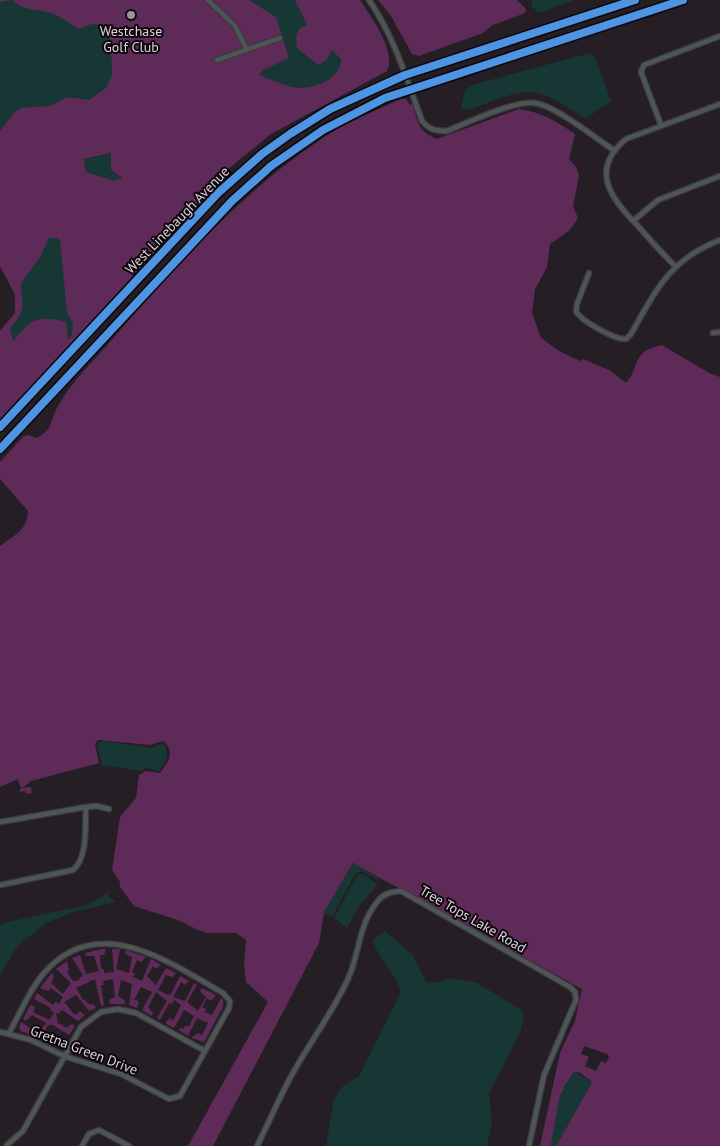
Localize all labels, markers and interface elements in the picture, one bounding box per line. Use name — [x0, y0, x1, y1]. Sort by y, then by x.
marker: Westchase Golf Club — [125, 9, 137, 21]
place label: Westchase Golf Club — [100, 22, 162, 56]
street label: West Linebaugh Avenue — [121, 162, 233, 278]
street label: Tree Tops Lake Road — [417, 881, 529, 957]
street label: Gretna Green Drive — [28, 1021, 140, 1079]

